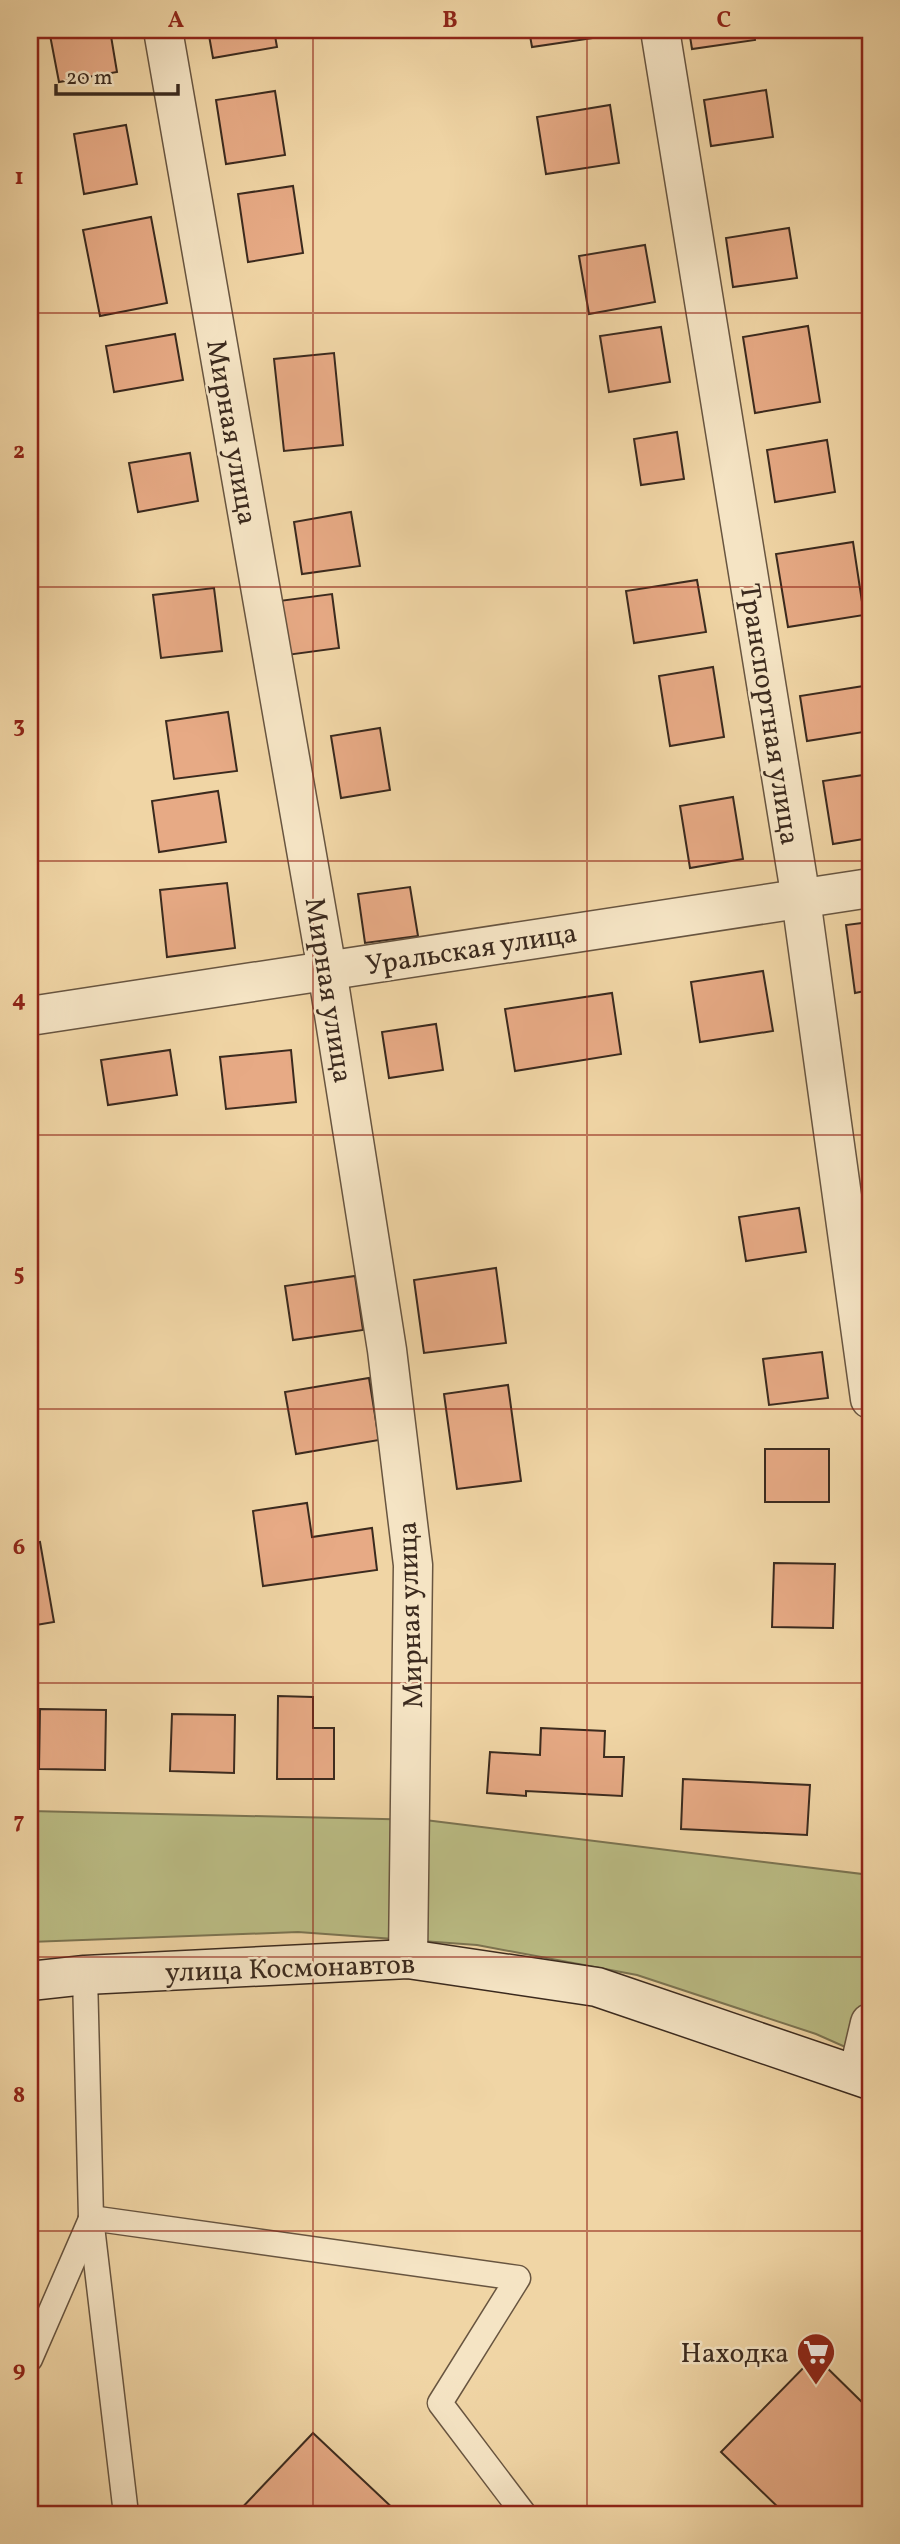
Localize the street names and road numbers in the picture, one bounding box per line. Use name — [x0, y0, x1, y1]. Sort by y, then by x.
street label: Мирная улица — [195, 337, 266, 528]
street label: Транспортная улица — [729, 581, 808, 848]
street label: Мирная улица — [294, 895, 361, 1086]
street label: Уральская улица — [363, 914, 580, 986]
street label: Мирная улица — [389, 1521, 434, 1709]
street label: улица Космонавтов — [164, 1946, 416, 1993]

